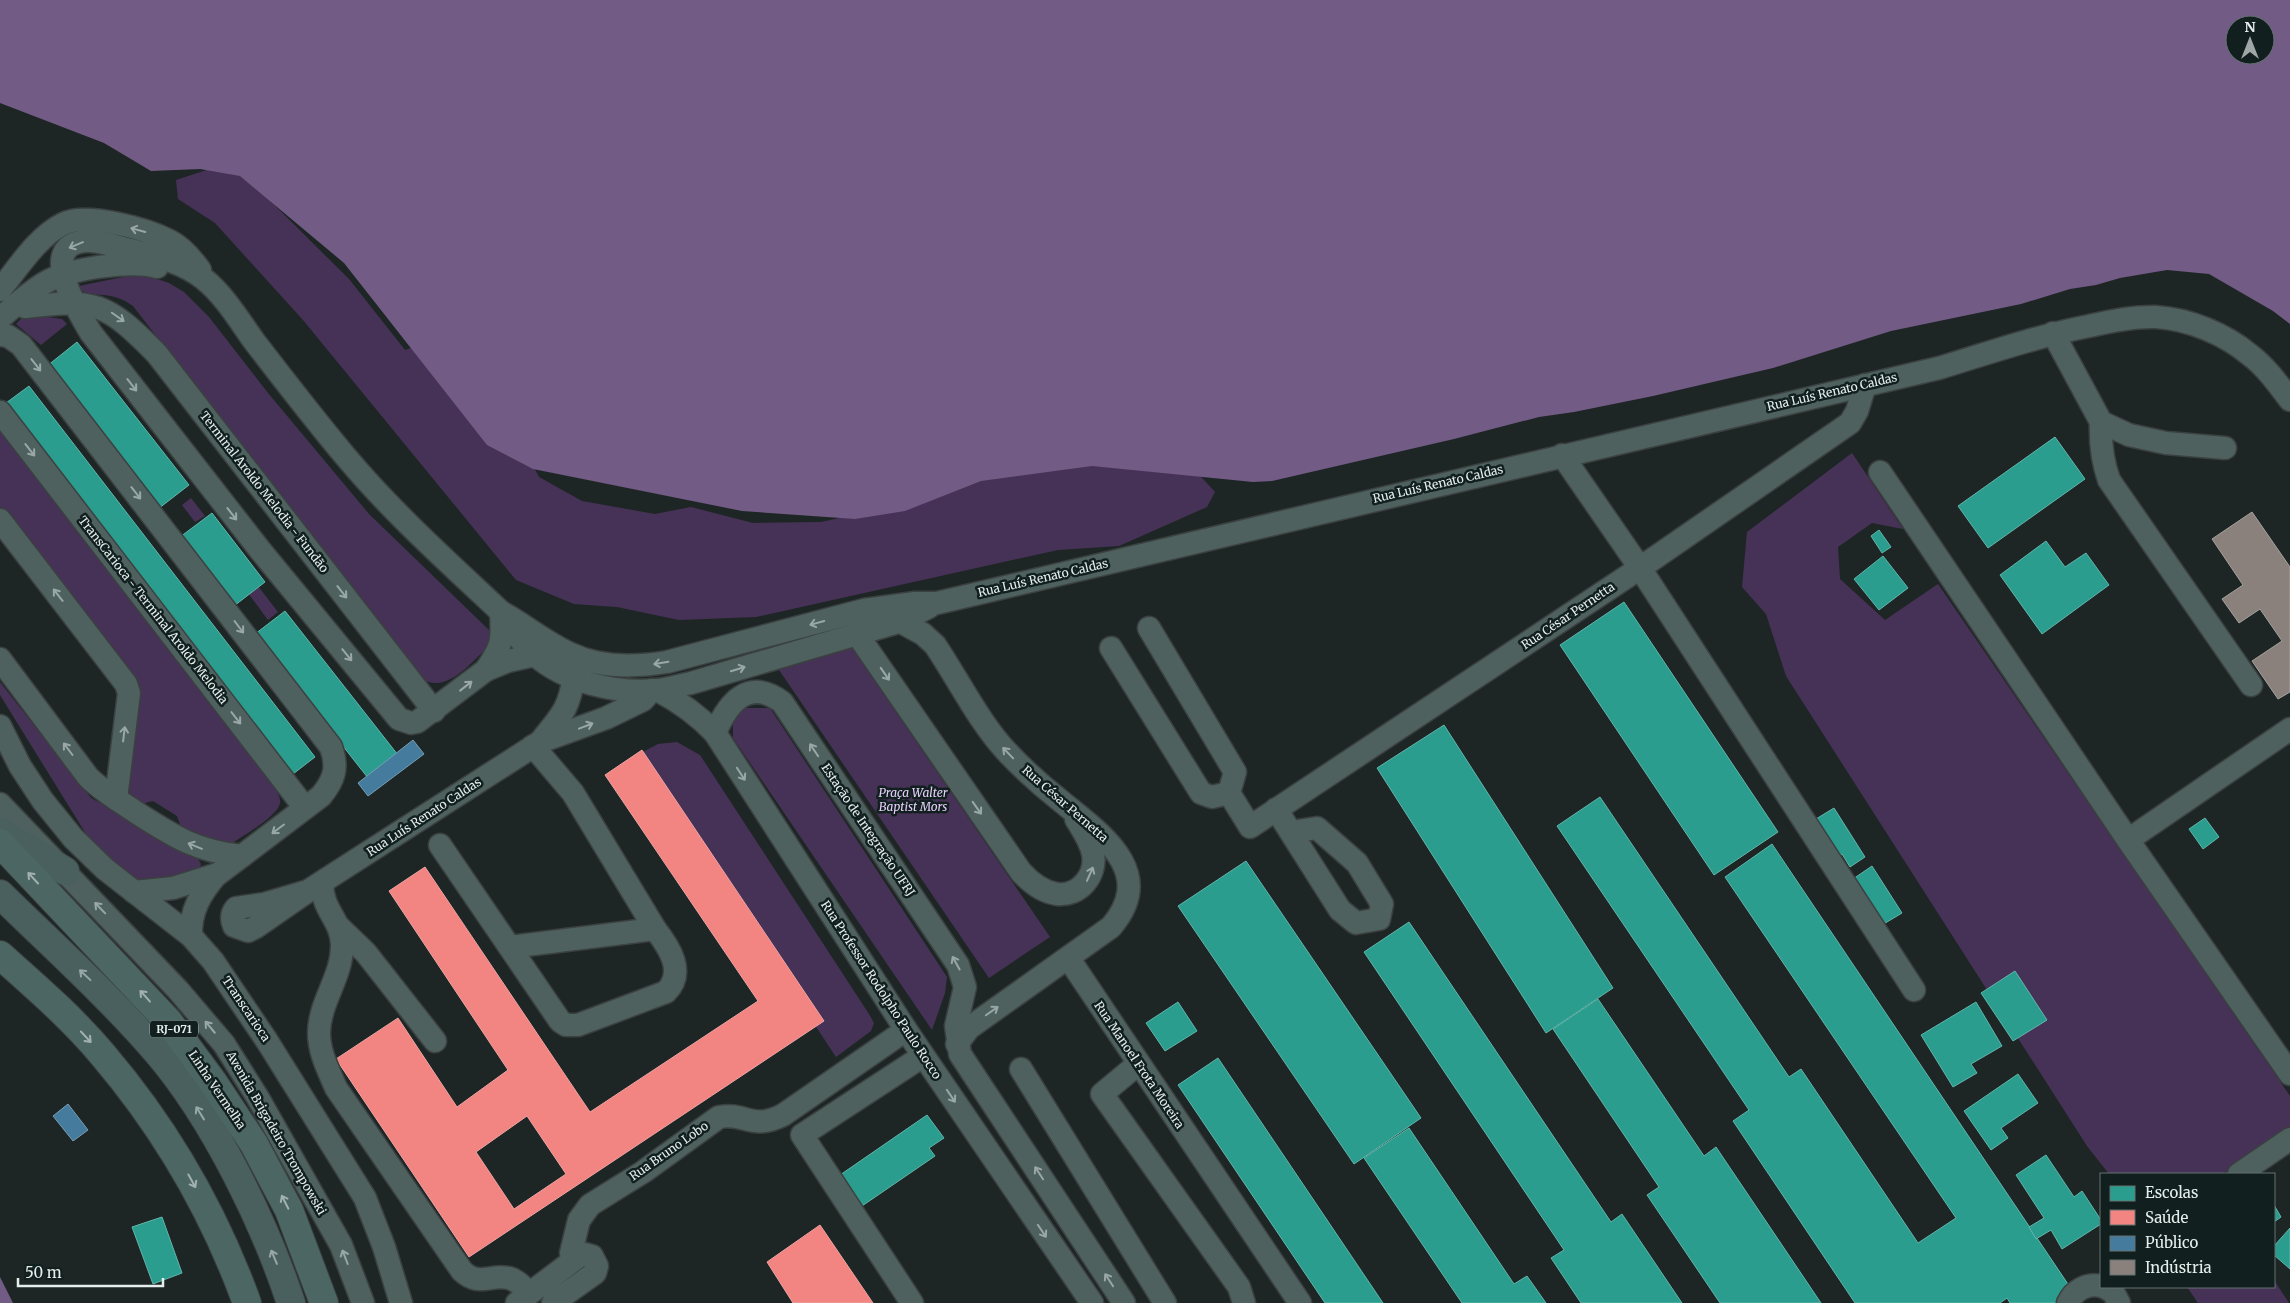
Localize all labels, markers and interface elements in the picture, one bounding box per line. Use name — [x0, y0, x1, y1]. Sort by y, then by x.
north arrow — [2225, 15, 2275, 65]
text: N — [2244, 18, 2256, 36]
one-way arrow — [130, 225, 146, 234]
one-way arrow — [69, 240, 84, 250]
one-way arrow — [111, 312, 125, 322]
one-way arrow — [31, 358, 42, 371]
street label: Rua Luís Renato Caldas — [1765, 369, 1899, 414]
one-way arrow — [126, 379, 137, 392]
street label: Terminal Aroldo Melodia - Fundão — [197, 408, 332, 575]
one-way arrow — [24, 444, 35, 457]
street label: Rua Luís Renato Caldas — [1371, 461, 1505, 506]
one-way arrow — [130, 486, 141, 499]
one-way arrow — [226, 507, 237, 520]
street label: TransCarioca - Terminal Aroldo Melodia — [75, 513, 232, 707]
street label: Rua Luís Renato Caldas — [976, 555, 1110, 600]
street label: Rua César Pernetta — [1518, 579, 1618, 652]
one-way arrow — [337, 585, 347, 599]
one-way arrow — [53, 588, 63, 602]
one-way arrow — [810, 618, 826, 628]
one-way arrow — [233, 620, 244, 633]
one-way arrow — [341, 649, 352, 662]
one-way arrow — [654, 658, 670, 668]
one-way arrow — [730, 663, 746, 673]
one-way arrow — [880, 667, 890, 681]
one-way arrow — [459, 681, 473, 691]
one-way arrow — [230, 711, 241, 724]
one-way arrow — [578, 721, 593, 730]
one-way arrow — [119, 726, 129, 742]
one-way arrow — [62, 743, 73, 756]
one-way arrow — [809, 744, 819, 758]
one-way arrow — [1002, 747, 1014, 759]
street label: Estação de Integração UFRJ — [818, 761, 919, 899]
street label: Rua César Pernetta — [1019, 762, 1112, 845]
one-way arrow — [736, 766, 746, 780]
street label: Rua Luís Renato Caldas — [364, 774, 484, 859]
park label: Praça Walter Baptist Mors — [878, 785, 949, 814]
one-way arrow — [972, 801, 982, 815]
one-way arrow — [271, 824, 285, 834]
one-way arrow — [188, 841, 203, 851]
one-way arrow — [1085, 867, 1095, 882]
one-way arrow — [27, 872, 39, 884]
street label: Rua Professor Rodolpho Paulo Rocco — [818, 898, 945, 1082]
one-way arrow — [94, 902, 106, 914]
one-way arrow — [951, 956, 961, 971]
one-way arrow — [78, 970, 91, 981]
street label: Transcarioca — [219, 973, 274, 1045]
one-way arrow — [139, 989, 151, 1002]
street label: Rua Manoel Frota Moreira — [1091, 998, 1188, 1132]
one-way arrow — [985, 1006, 999, 1016]
road number: RJ-071 — [150, 1021, 198, 1038]
one-way arrow — [204, 1021, 216, 1034]
one-way arrow — [80, 1030, 92, 1043]
street label: Avenida Brigadeiro Trompowski — [223, 1047, 330, 1217]
street label: Linha Vermelha — [186, 1048, 250, 1132]
one-way arrow — [946, 1089, 956, 1103]
one-way arrow — [194, 1106, 205, 1120]
street label: Rua Bruno Lobo — [626, 1118, 711, 1183]
one-way arrow — [1033, 1166, 1044, 1180]
legend — [2100, 1173, 2275, 1288]
one-way arrow — [187, 1174, 197, 1189]
text: Escolas — [2145, 1183, 2198, 1202]
one-way arrow — [280, 1195, 289, 1210]
text: Saúde — [2145, 1208, 2189, 1227]
one-way arrow — [1037, 1223, 1047, 1237]
text: Público — [2145, 1233, 2199, 1252]
one-way arrow — [269, 1250, 278, 1265]
one-way arrow — [340, 1250, 349, 1265]
scale bar — [18, 1256, 162, 1288]
text: Indústria — [2145, 1258, 2212, 1277]
text: 50 m — [25, 1263, 62, 1282]
one-way arrow — [1104, 1274, 1114, 1288]

